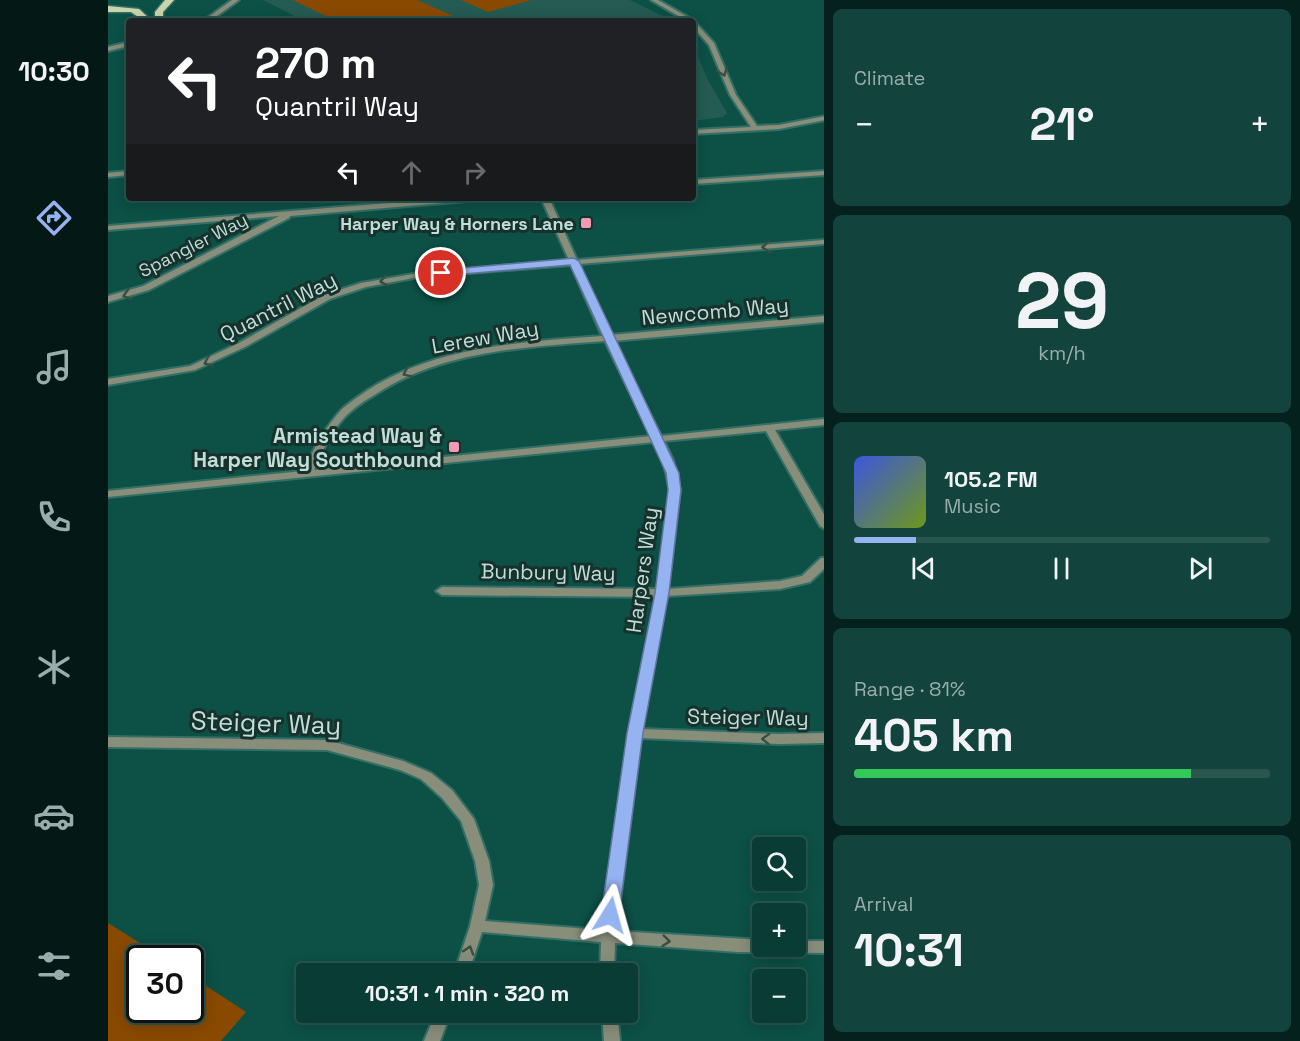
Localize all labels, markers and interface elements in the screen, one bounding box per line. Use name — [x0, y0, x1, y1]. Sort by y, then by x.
text: 270 m — [255, 37, 376, 90]
icon: left — [156, 42, 234, 120]
text: 10:30 — [18, 54, 90, 89]
text: Climate — [854, 65, 925, 91]
one-way arrow — [716, 66, 728, 77]
text: Quantril Way — [255, 89, 419, 124]
text: 21° — [1030, 96, 1094, 153]
text: − — [854, 104, 874, 146]
text: + — [1250, 104, 1270, 146]
icon: left — [332, 156, 365, 189]
icon: ahead — [395, 156, 428, 189]
icon: right — [458, 156, 491, 189]
icon: directions — [33, 197, 75, 239]
street label: Spangler Way — [135, 208, 251, 282]
place label: Harper Way & Horners Lane — [340, 212, 574, 235]
marker: Harper Way & Horners Lane — [579, 216, 593, 230]
one-way arrow — [762, 240, 771, 253]
pin — [415, 247, 466, 298]
text: 29 — [1015, 251, 1109, 351]
icon: arrive — [424, 256, 457, 289]
street label: Quantril Way — [215, 266, 341, 348]
one-way arrow — [379, 274, 389, 287]
one-way arrow — [122, 288, 133, 300]
street label: Newcomb Way — [640, 291, 790, 331]
street label: Lerew Way — [429, 314, 541, 360]
text: km/h — [1038, 340, 1086, 366]
icon: music — [33, 346, 75, 388]
one-way arrow — [203, 355, 214, 367]
one-way arrow — [402, 366, 413, 378]
place label: Armistead Way & Harper Way Southbound — [193, 422, 443, 473]
marker: Armistead Way & Harper Way Southbound — [447, 440, 461, 454]
text: 105.2 FM — [944, 465, 1038, 493]
text: Music — [944, 493, 1001, 519]
icon: phone — [33, 496, 75, 538]
street label: Harpers Way — [620, 505, 664, 635]
icon: previous — [907, 552, 940, 585]
icon: pause — [1045, 552, 1078, 585]
icon: next — [1184, 552, 1217, 585]
street label: Bunbury Way — [480, 557, 616, 587]
icon: climate — [33, 646, 75, 688]
text: Range · 81% — [854, 676, 965, 702]
street label: Steiger Way — [687, 702, 809, 732]
street label: Steiger Way — [190, 703, 342, 743]
text: 405 km — [854, 707, 1014, 764]
one-way arrow — [762, 732, 771, 745]
icon: car — [33, 795, 75, 837]
map controls — [752, 837, 806, 1023]
button: search — [752, 837, 806, 891]
position arrow — [578, 883, 642, 947]
text: Arrival — [854, 891, 913, 917]
button: + — [752, 903, 806, 957]
text: 10:31 — [854, 922, 964, 979]
one-way arrow — [661, 934, 670, 947]
icon: filters — [33, 945, 75, 987]
speed limit sign: 30 — [126, 945, 204, 1023]
one-way arrow — [462, 945, 475, 956]
button: − — [752, 969, 806, 1023]
text: 10:31 · 1 min · 320 m — [365, 979, 569, 1007]

